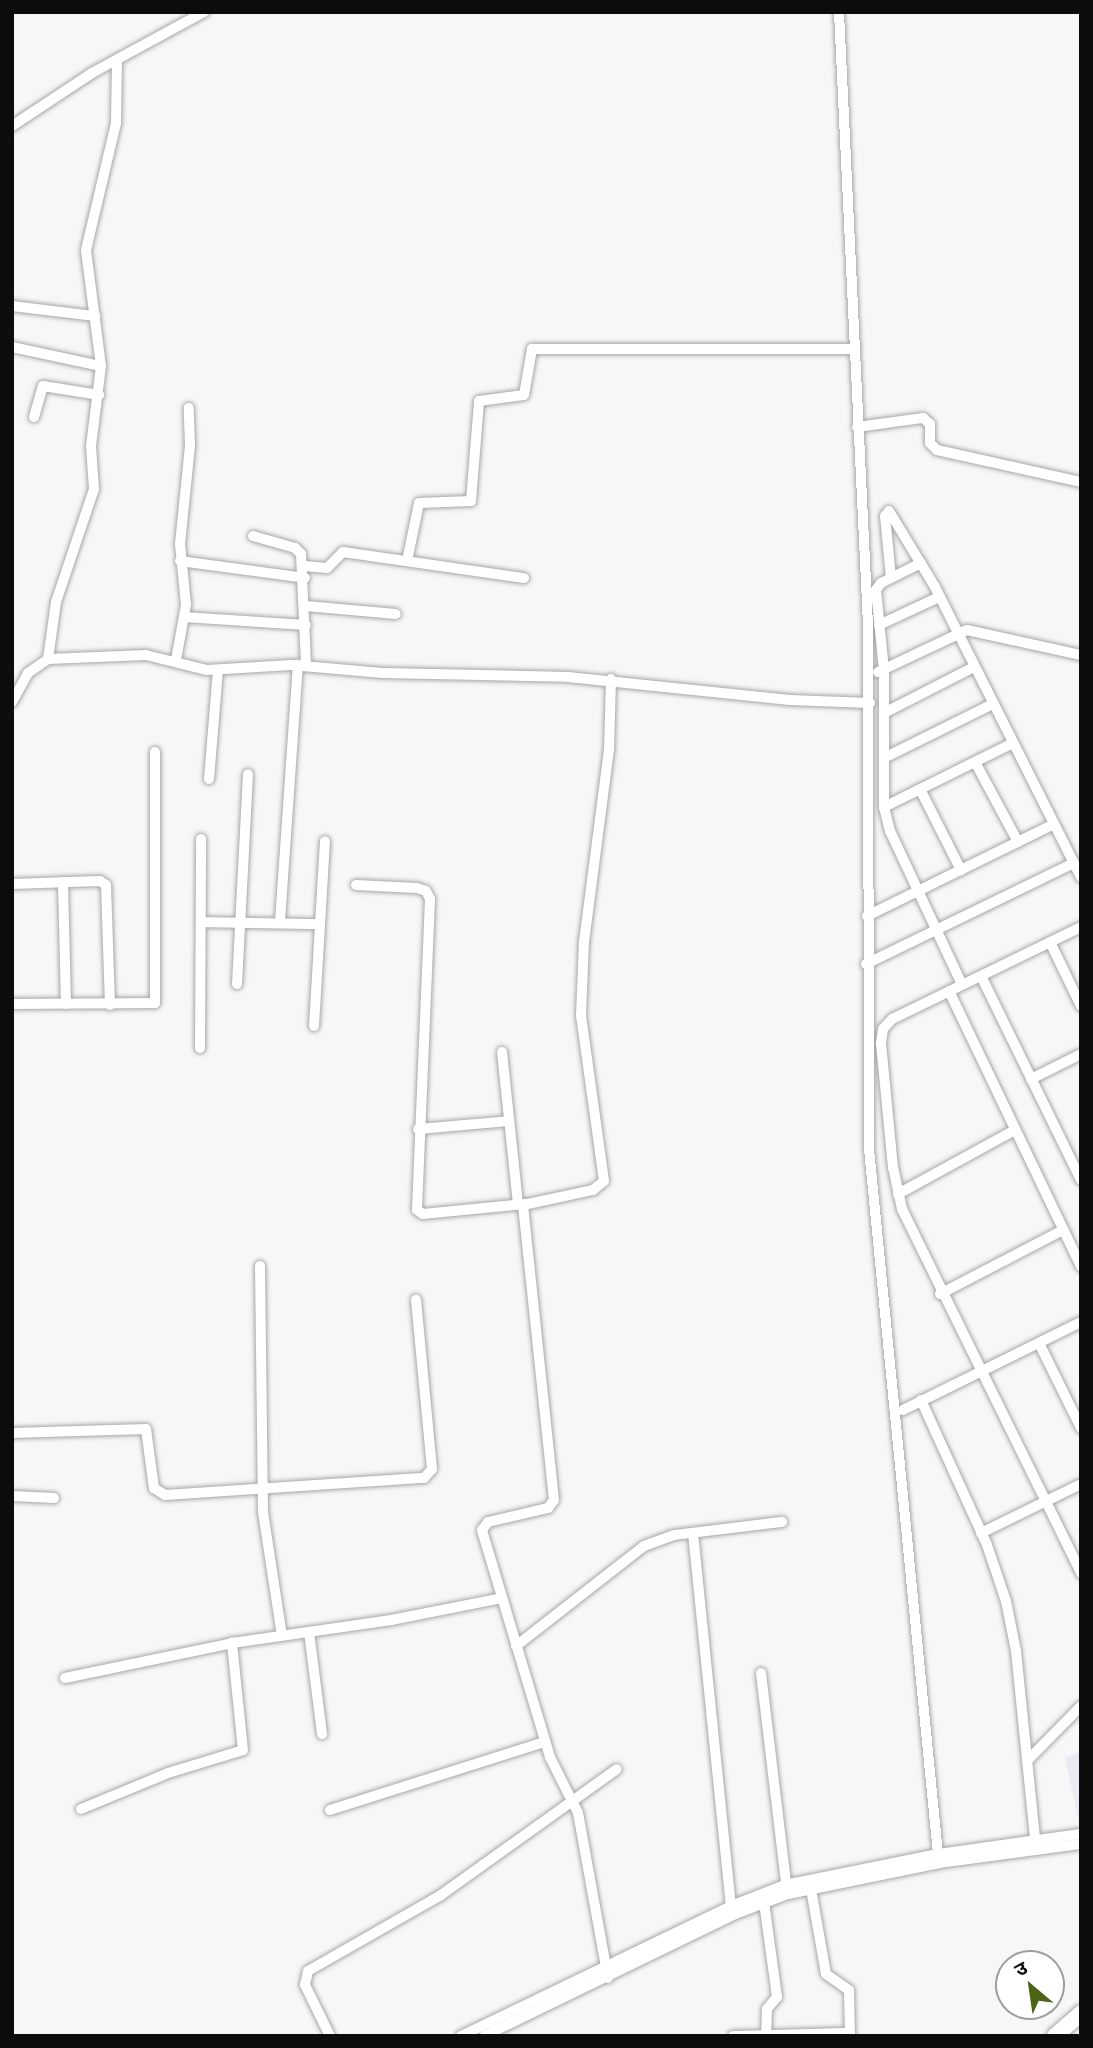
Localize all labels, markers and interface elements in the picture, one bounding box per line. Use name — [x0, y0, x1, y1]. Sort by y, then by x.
north arrow — [995, 1950, 1065, 2020]
text: उ — [1010, 1955, 1031, 1981]

